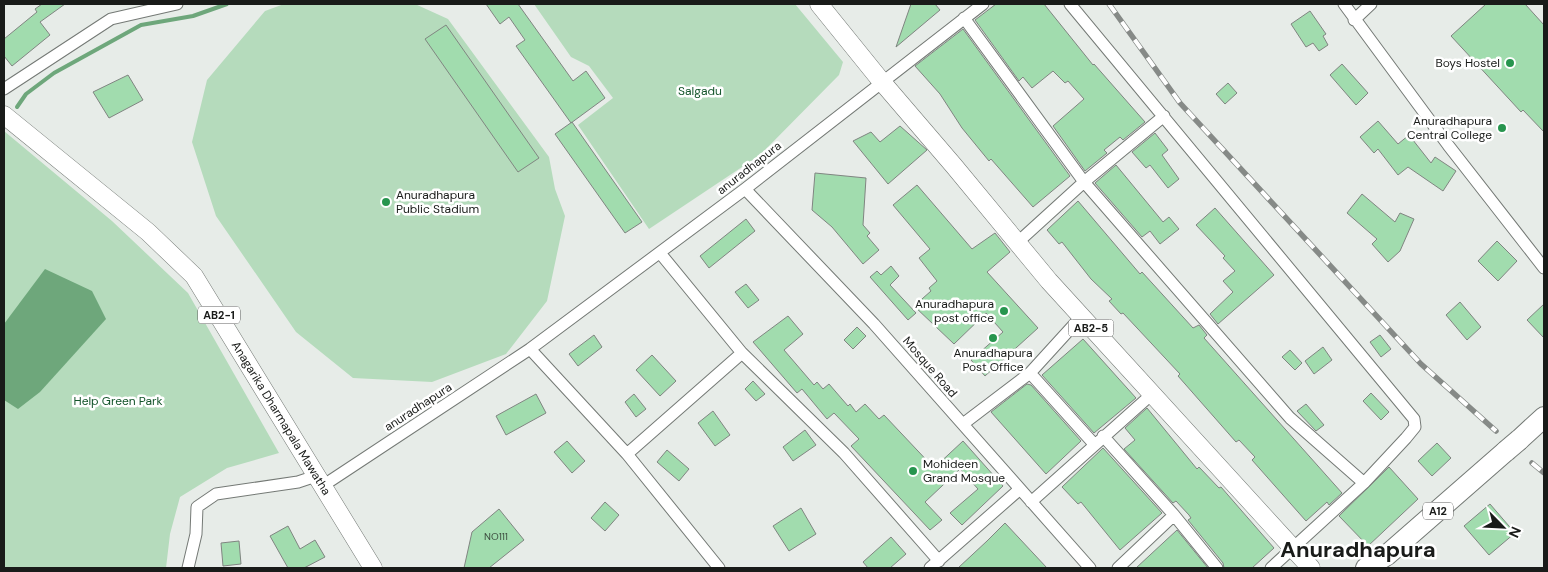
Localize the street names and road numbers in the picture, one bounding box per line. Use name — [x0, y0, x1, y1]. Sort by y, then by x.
street label: anuradhapura — [714, 138, 784, 198]
road number: AB2-1 — [198, 306, 240, 324]
road number: AB2-5 — [1068, 319, 1114, 336]
street label: Mosque Road — [899, 333, 961, 401]
street label: Anagarika Dharmapala Mawatha — [228, 338, 334, 498]
street label: anuradhapura — [381, 379, 455, 435]
road number: A12 — [1423, 502, 1453, 520]

